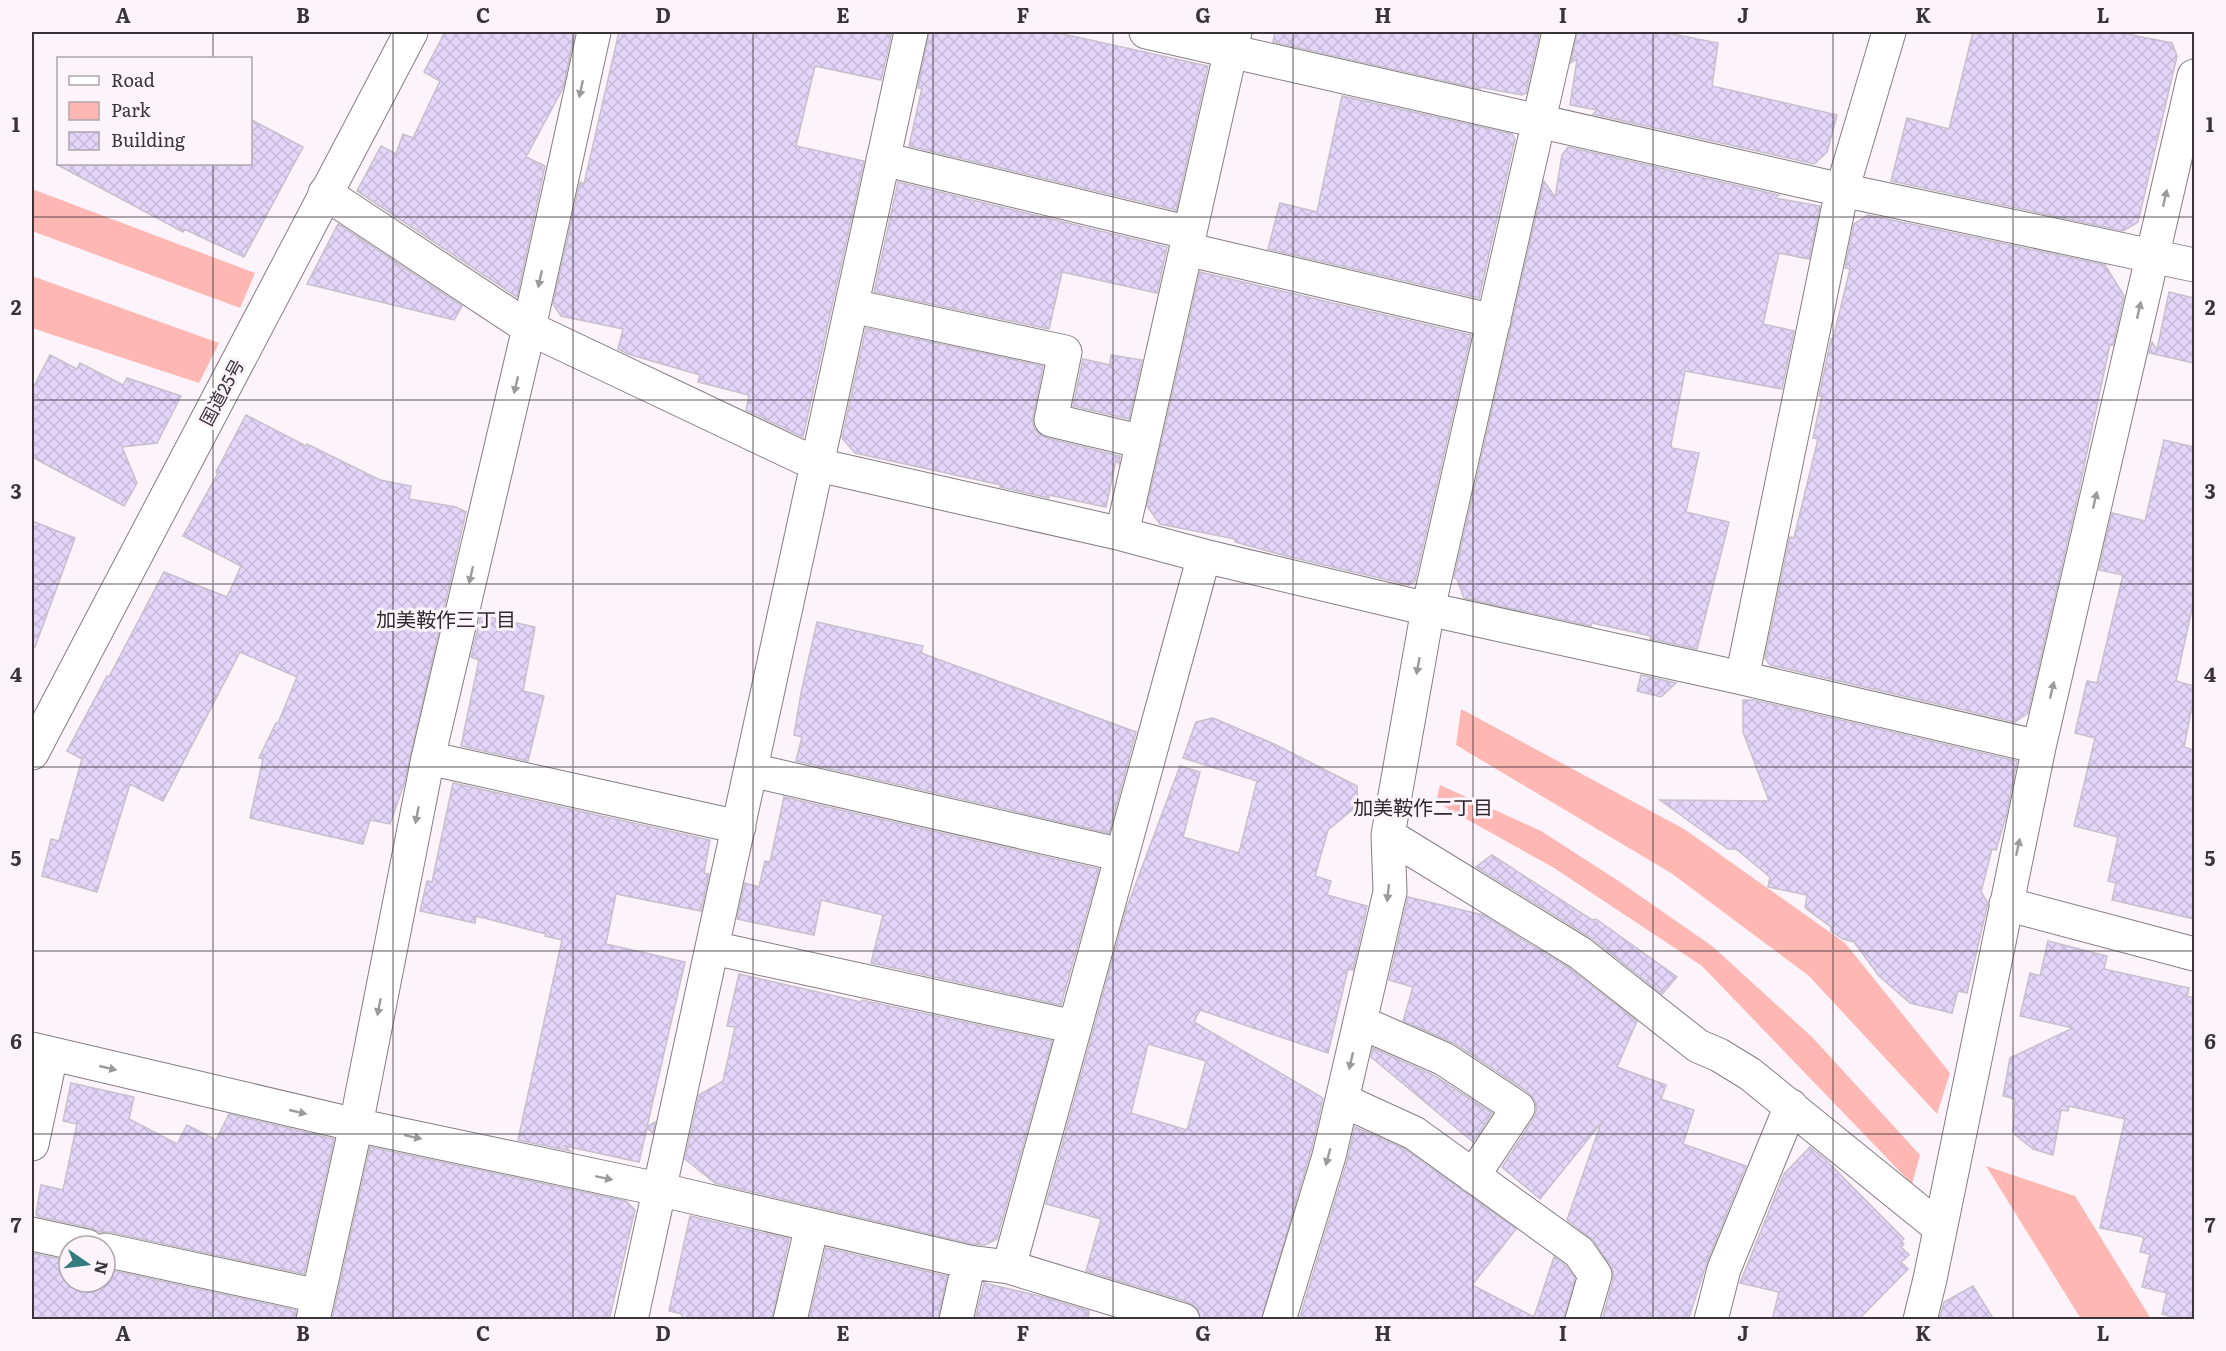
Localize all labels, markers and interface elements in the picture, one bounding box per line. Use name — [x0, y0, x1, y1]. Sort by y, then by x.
text: A — [115, 0, 131, 29]
text: B — [296, 0, 310, 29]
text: C — [476, 0, 490, 29]
text: D — [655, 0, 671, 29]
text: E — [836, 0, 850, 29]
text: F — [1017, 0, 1030, 29]
text: G — [1195, 0, 1211, 29]
text: H — [1375, 0, 1391, 29]
text: I — [1559, 0, 1567, 29]
text: J — [1737, 0, 1749, 29]
text: K — [1915, 0, 1931, 29]
text: L — [2097, 0, 2110, 29]
legend — [57, 57, 252, 165]
text: Road — [111, 66, 155, 93]
one-way arrow — [576, 79, 585, 98]
text: Park — [111, 96, 152, 123]
text: 1 — [12, 108, 20, 138]
text: 1 — [2206, 108, 2214, 138]
text: Building — [111, 126, 186, 153]
one-way arrow — [2161, 189, 2171, 207]
one-way arrow — [534, 270, 544, 288]
text: 2 — [11, 291, 22, 321]
text: 2 — [2205, 291, 2216, 321]
one-way arrow — [2135, 301, 2145, 320]
street label: 国道25号 — [192, 354, 250, 430]
one-way arrow — [510, 376, 520, 394]
text: 3 — [10, 475, 22, 505]
text: 3 — [2204, 475, 2216, 505]
one-way arrow — [2091, 491, 2101, 510]
one-way arrow — [466, 565, 476, 584]
district label: 加美鞍作三丁目 — [376, 603, 516, 633]
one-way arrow — [1413, 657, 1422, 676]
text: 4 — [10, 658, 22, 688]
text: 4 — [2204, 658, 2216, 688]
one-way arrow — [2047, 681, 2057, 700]
district label: 加美鞍作二丁目 — [1353, 791, 1493, 821]
one-way arrow — [412, 806, 421, 825]
one-way arrow — [2014, 837, 2023, 856]
text: 5 — [11, 842, 22, 872]
text: 5 — [2205, 842, 2216, 872]
one-way arrow — [1383, 884, 1393, 903]
one-way arrow — [374, 997, 383, 1016]
text: 6 — [10, 1025, 22, 1055]
text: 6 — [2204, 1025, 2216, 1055]
one-way arrow — [1346, 1051, 1355, 1070]
one-way arrow — [99, 1064, 117, 1074]
one-way arrow — [289, 1108, 308, 1117]
one-way arrow — [404, 1133, 422, 1143]
one-way arrow — [1323, 1148, 1333, 1166]
one-way arrow — [595, 1173, 613, 1183]
text: 7 — [11, 1209, 22, 1239]
text: 7 — [2205, 1209, 2216, 1239]
north arrow — [57, 1234, 117, 1294]
text: N — [89, 1258, 116, 1277]
text: A — [115, 1317, 131, 1347]
text: B — [296, 1317, 310, 1347]
text: C — [476, 1317, 490, 1347]
text: D — [655, 1317, 671, 1347]
text: E — [836, 1317, 850, 1347]
text: F — [1017, 1317, 1030, 1347]
text: G — [1195, 1317, 1211, 1347]
text: H — [1375, 1317, 1391, 1347]
text: I — [1559, 1317, 1567, 1347]
text: J — [1737, 1317, 1749, 1347]
text: K — [1915, 1317, 1931, 1347]
text: L — [2097, 1317, 2110, 1347]

